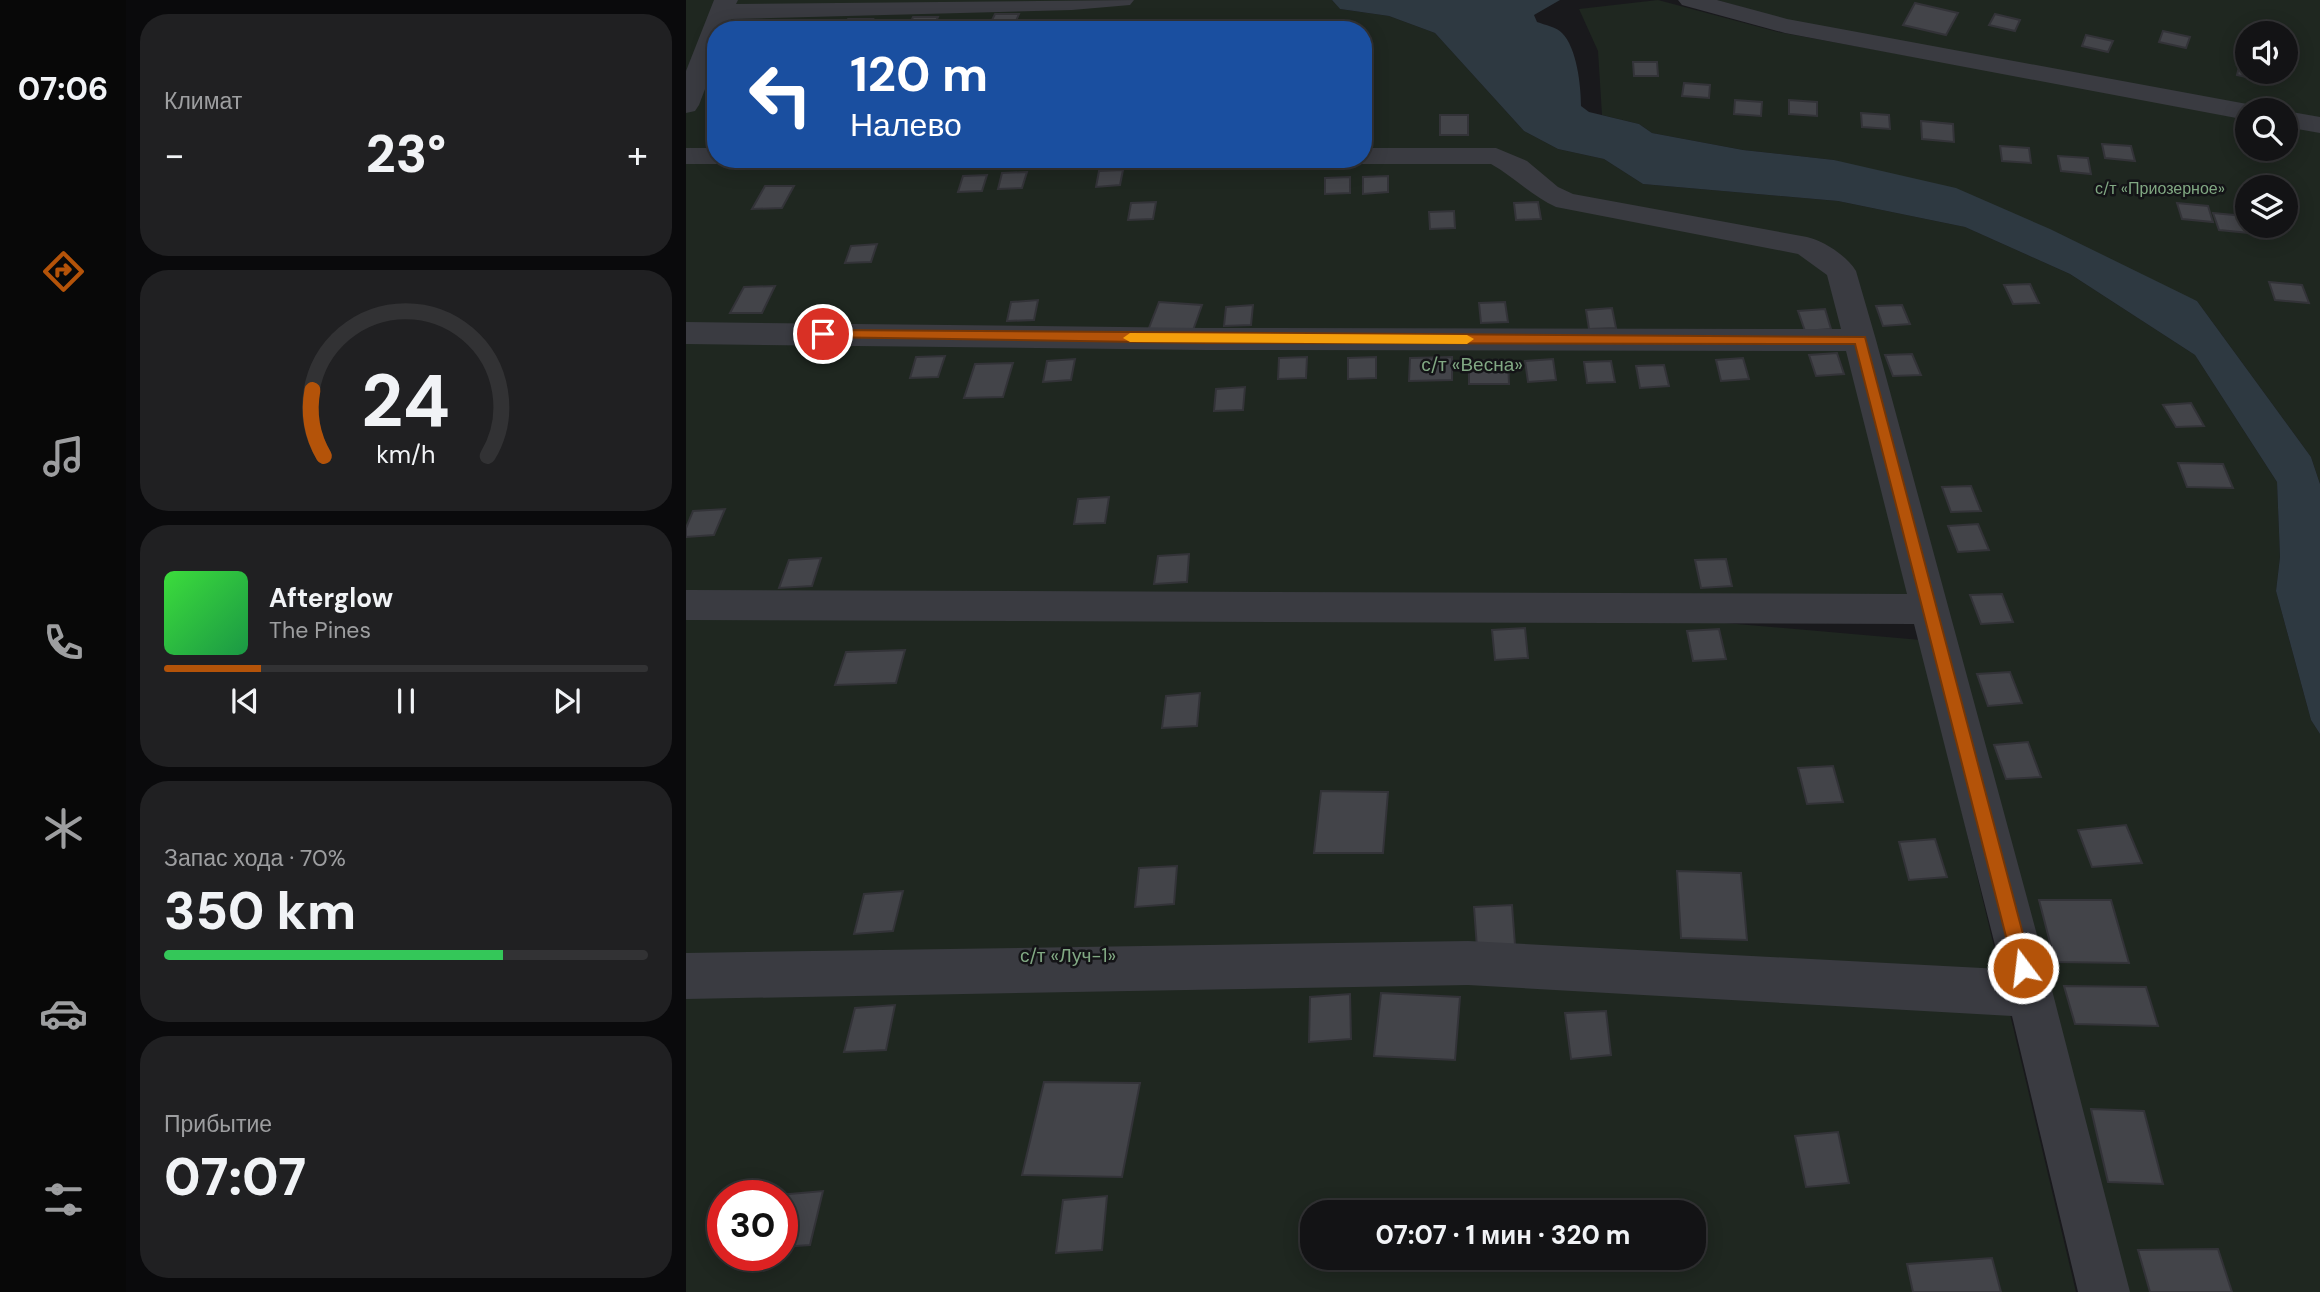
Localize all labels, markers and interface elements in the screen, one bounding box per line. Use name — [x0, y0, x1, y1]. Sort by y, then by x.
map controls — [2235, 21, 2298, 238]
button: sound — [2235, 21, 2298, 84]
text: 120 m — [850, 42, 988, 106]
icon: left — [735, 49, 826, 140]
text: 07:06 — [18, 68, 108, 110]
text: Климат — [164, 86, 242, 116]
button: search — [2235, 98, 2298, 161]
text: Налево — [850, 104, 962, 146]
text: 23° — [366, 120, 446, 188]
text: − — [164, 130, 185, 180]
text: + — [627, 130, 648, 180]
button: layers — [2235, 175, 2298, 238]
park label: с/т «Приозерное» — [2095, 178, 2225, 199]
icon: directions — [39, 247, 88, 296]
pin — [793, 304, 853, 364]
icon: arrive — [804, 315, 842, 353]
park label: с/т «Весна» — [1421, 352, 1523, 377]
text: 24 — [362, 355, 450, 450]
icon: music — [39, 432, 88, 481]
text: km/h — [376, 438, 436, 471]
text: Afterglow — [269, 581, 393, 615]
text: The Pines — [269, 615, 371, 645]
icon: phone — [39, 618, 88, 667]
icon: previous — [226, 682, 264, 720]
icon: pause — [387, 682, 425, 720]
icon: next — [548, 682, 586, 720]
icon: climate — [39, 804, 88, 853]
text: Запас хода · 70% — [164, 843, 346, 873]
text: 350 km — [164, 877, 356, 945]
position arrow — [1986, 931, 2060, 1005]
park label: с/т «Луч-1» — [1020, 943, 1116, 968]
icon: car — [39, 989, 88, 1038]
text: Прибытие — [164, 1109, 272, 1139]
text: 07:07 — [164, 1143, 306, 1211]
icon: filters — [39, 1175, 88, 1224]
speed limit sign: 30 — [707, 1180, 798, 1271]
text: 07:07 · 1 мин · 320 m — [1376, 1218, 1630, 1252]

